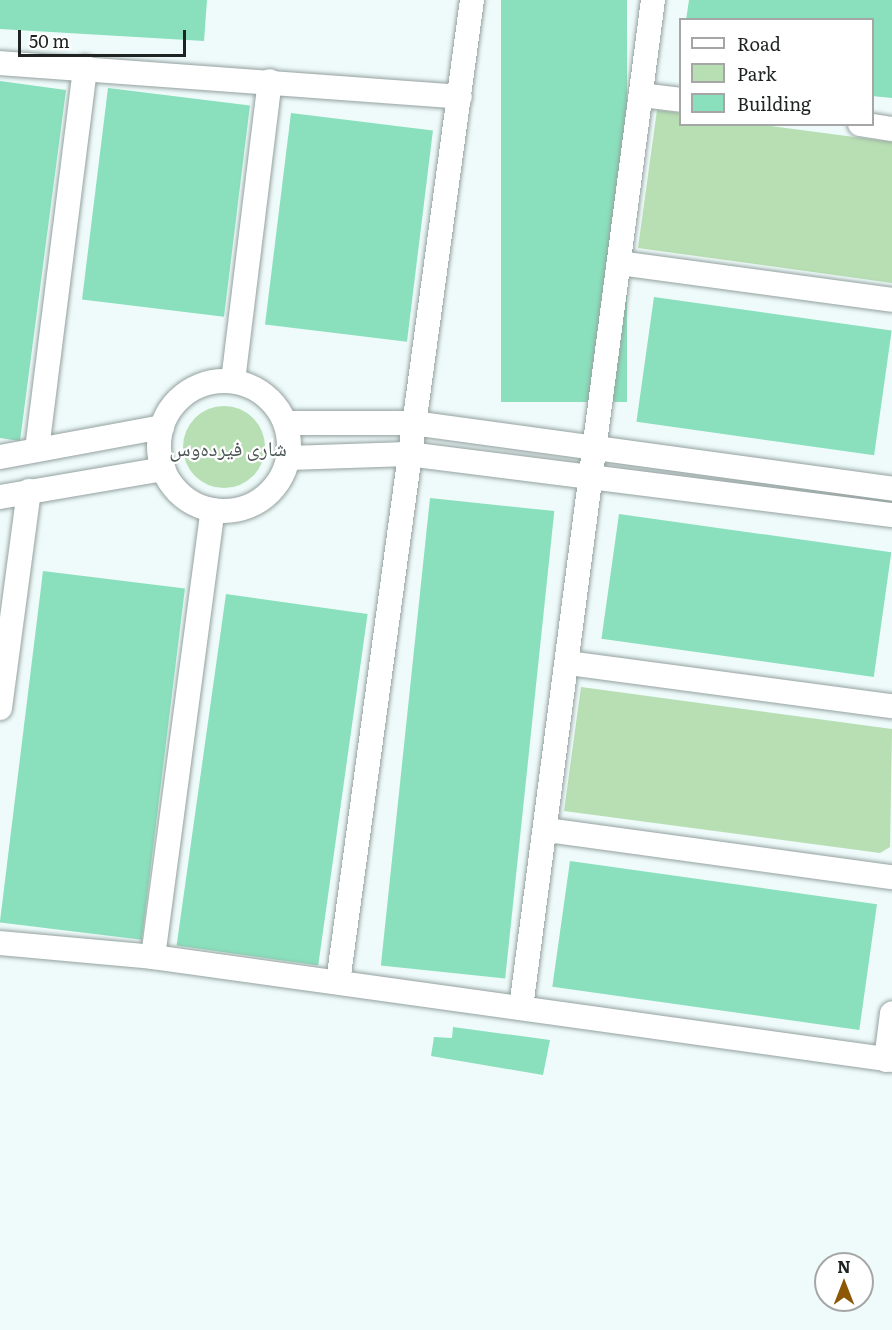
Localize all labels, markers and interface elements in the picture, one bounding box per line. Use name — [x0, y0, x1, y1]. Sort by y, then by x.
scale bar — [21, 18, 189, 56]
legend — [679, 18, 874, 126]
text: 50 m — [29, 27, 70, 54]
text: Road — [737, 30, 781, 57]
text: Park — [737, 60, 776, 87]
text: Building — [737, 90, 811, 117]
district label: شاری فیردەوس — [169, 434, 287, 460]
north arrow — [814, 1252, 874, 1312]
text: N — [837, 1254, 851, 1278]

